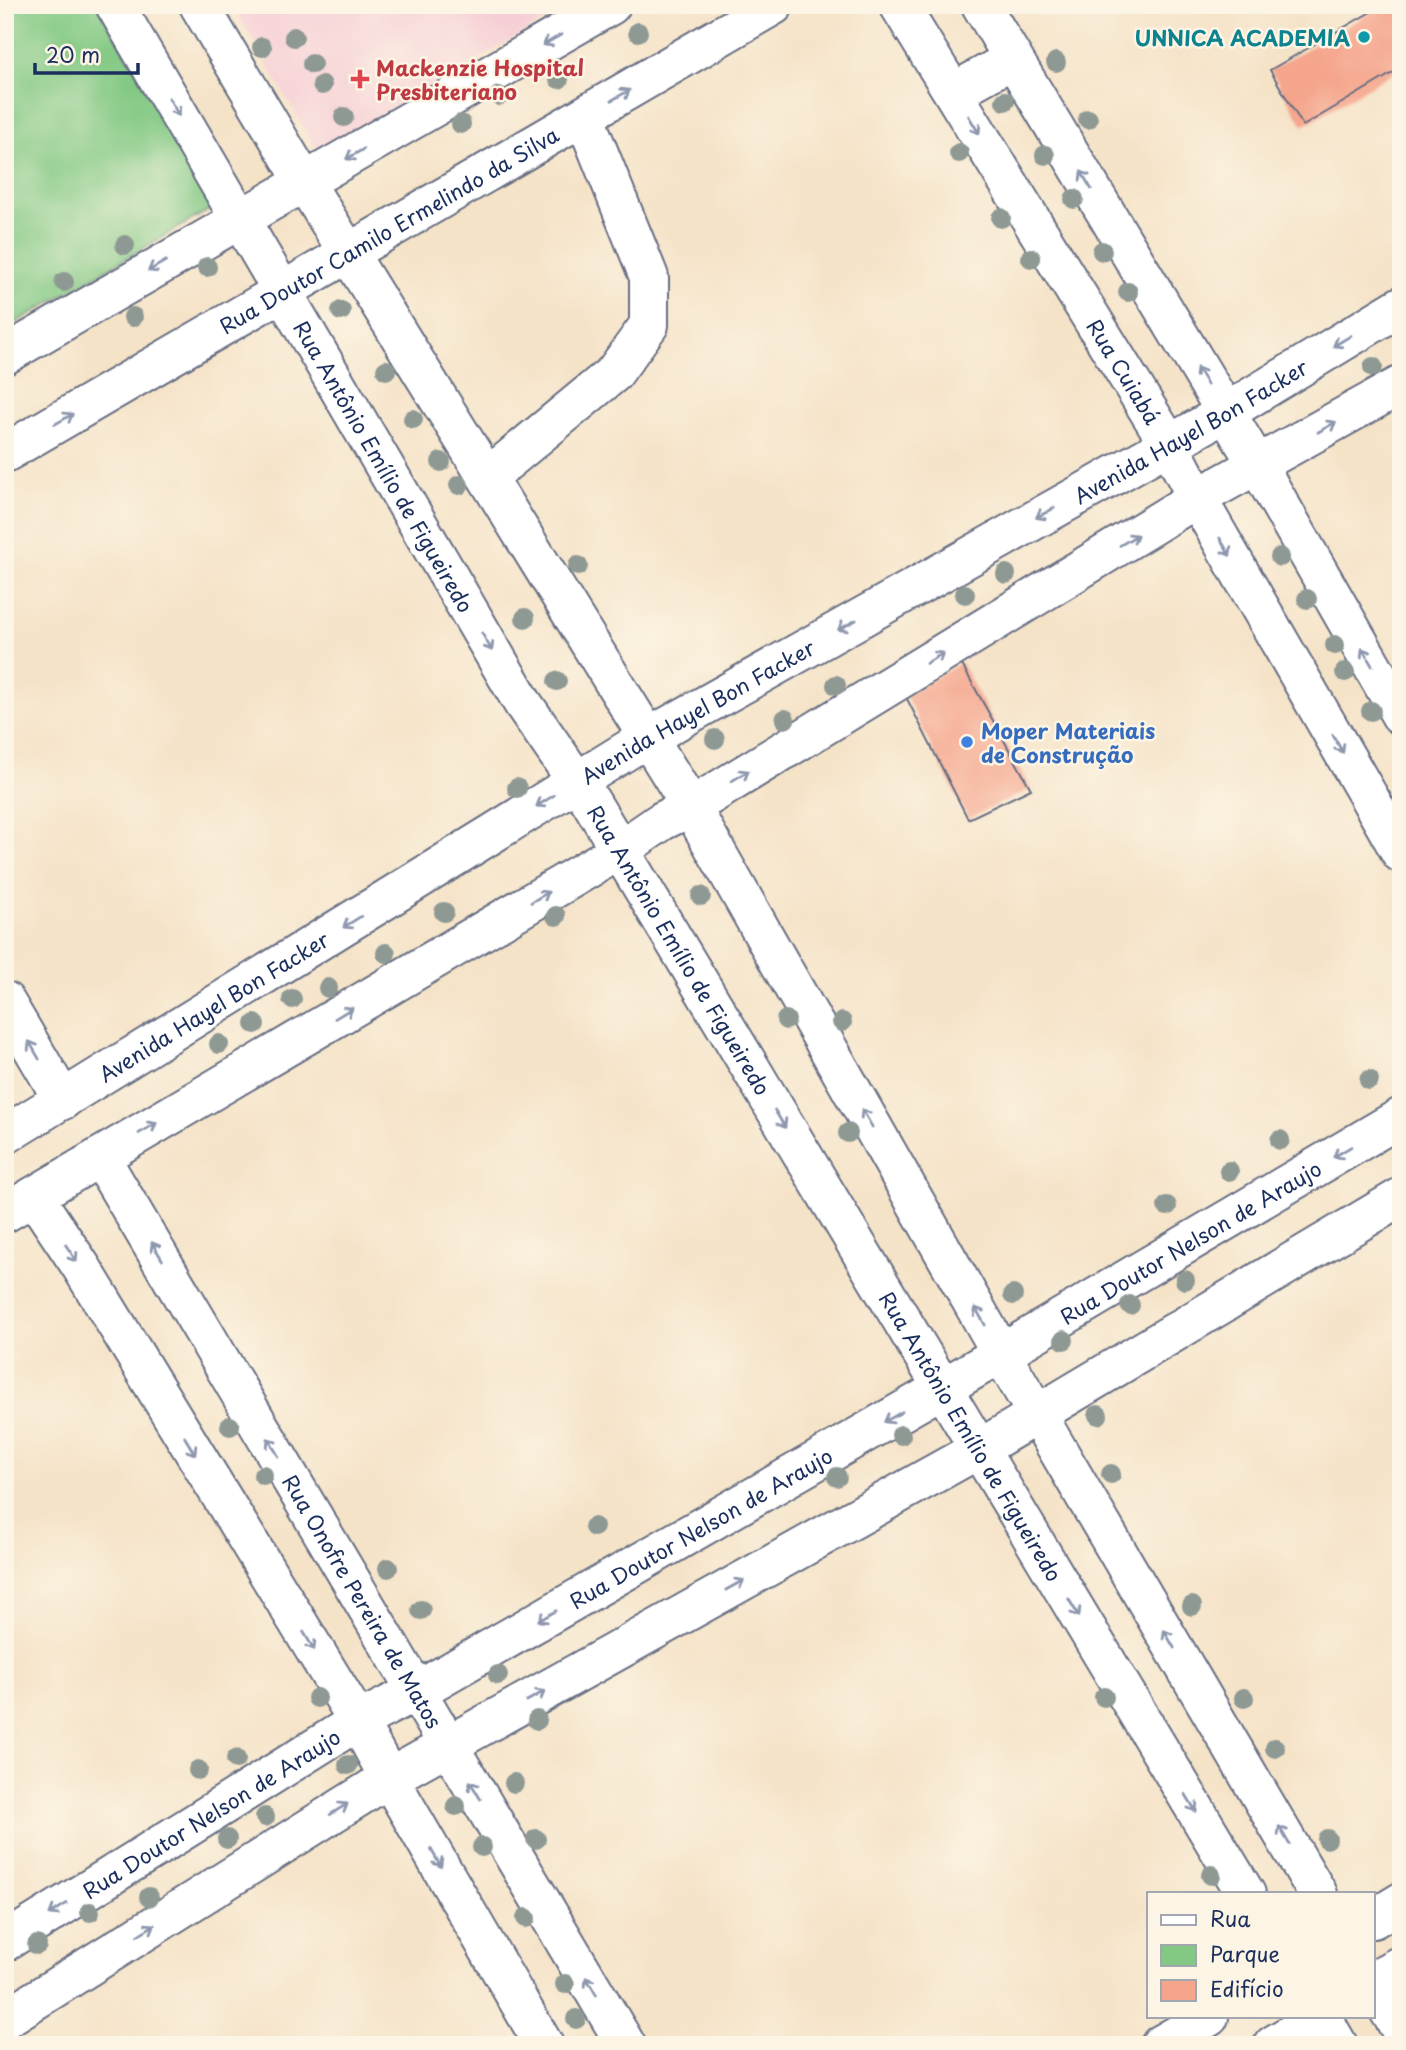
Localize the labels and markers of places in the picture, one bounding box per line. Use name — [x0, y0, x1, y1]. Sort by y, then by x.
place label: UNNICA ACADEMIA — [1135, 21, 1351, 53]
marker: UNNICA ACADEMIA — [1356, 29, 1372, 45]
place label: Mackenzie Hospital Presbiteriano — [376, 51, 584, 107]
marker: Mackenzie Hospital Presbiteriano — [350, 69, 370, 89]
place label: Moper Materiais de Construção — [981, 714, 1155, 770]
marker: Moper Materiais de Construção — [959, 734, 975, 750]

